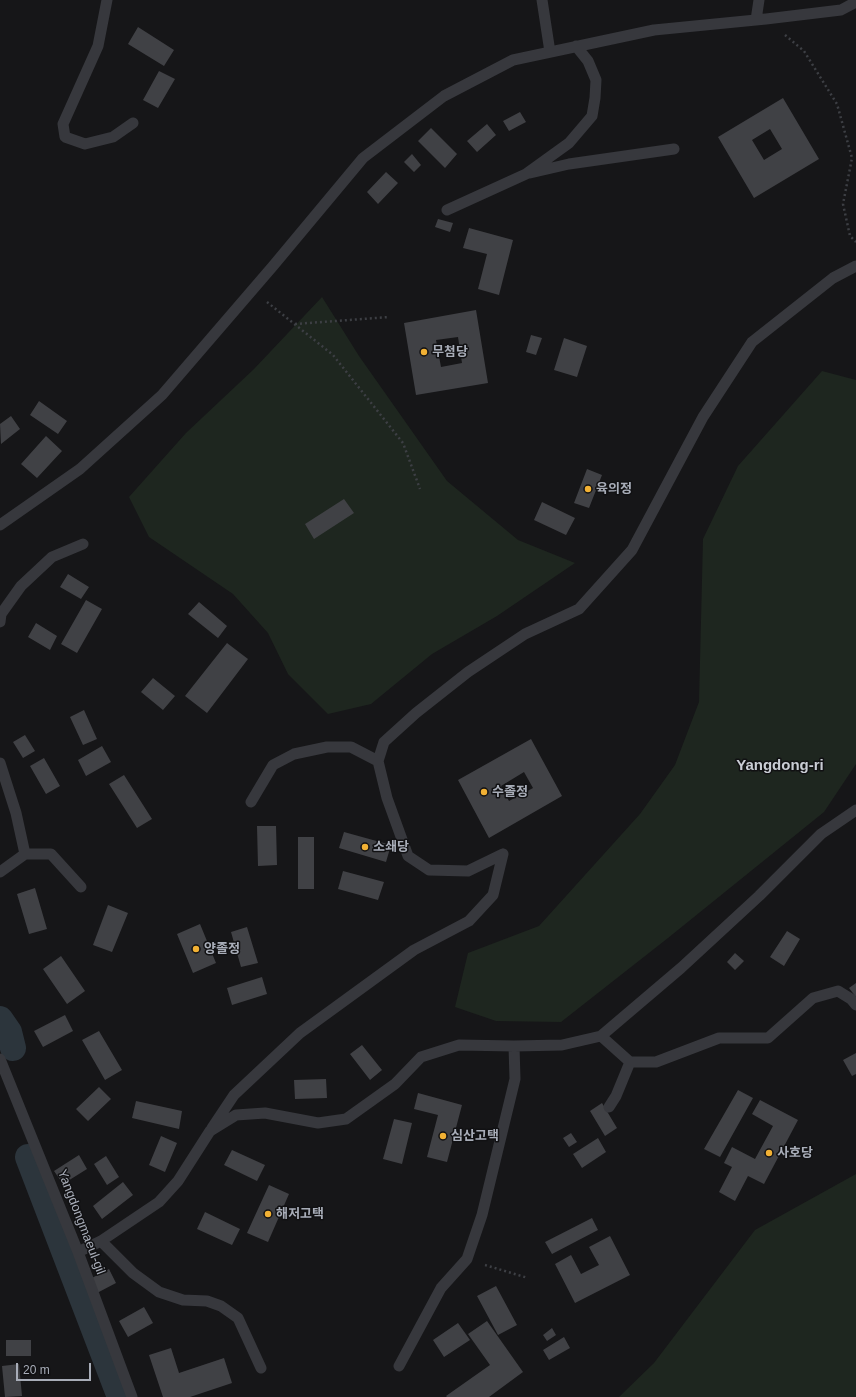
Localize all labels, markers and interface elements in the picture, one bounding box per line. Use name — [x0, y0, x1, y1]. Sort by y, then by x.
place label: 무첨당 — [432, 344, 468, 360]
marker: 무첨당 — [419, 347, 429, 357]
place label: 육의정 — [596, 481, 632, 497]
marker: 육의정 — [583, 484, 593, 494]
district label: Yangdong-ri — [736, 757, 824, 775]
place label: 수졸정 — [492, 784, 528, 800]
marker: 수졸정 — [479, 787, 489, 797]
place label: 소쇄당 — [373, 839, 409, 855]
marker: 소쇄당 — [360, 842, 370, 852]
place label: 양졸정 — [204, 941, 240, 957]
marker: 양졸정 — [191, 944, 201, 954]
place label: 심산고택 — [451, 1128, 499, 1144]
marker: 심산고택 — [438, 1131, 448, 1141]
place label: 사호당 — [777, 1145, 813, 1161]
marker: 사호당 — [764, 1148, 774, 1158]
street label: Yangdongmaeul-gil — [54, 1167, 108, 1277]
place label: 해저고택 — [276, 1206, 324, 1222]
marker: 해저고택 — [263, 1209, 273, 1219]
scale bar — [18, 1355, 93, 1381]
text: 20 m — [23, 1363, 50, 1377]

